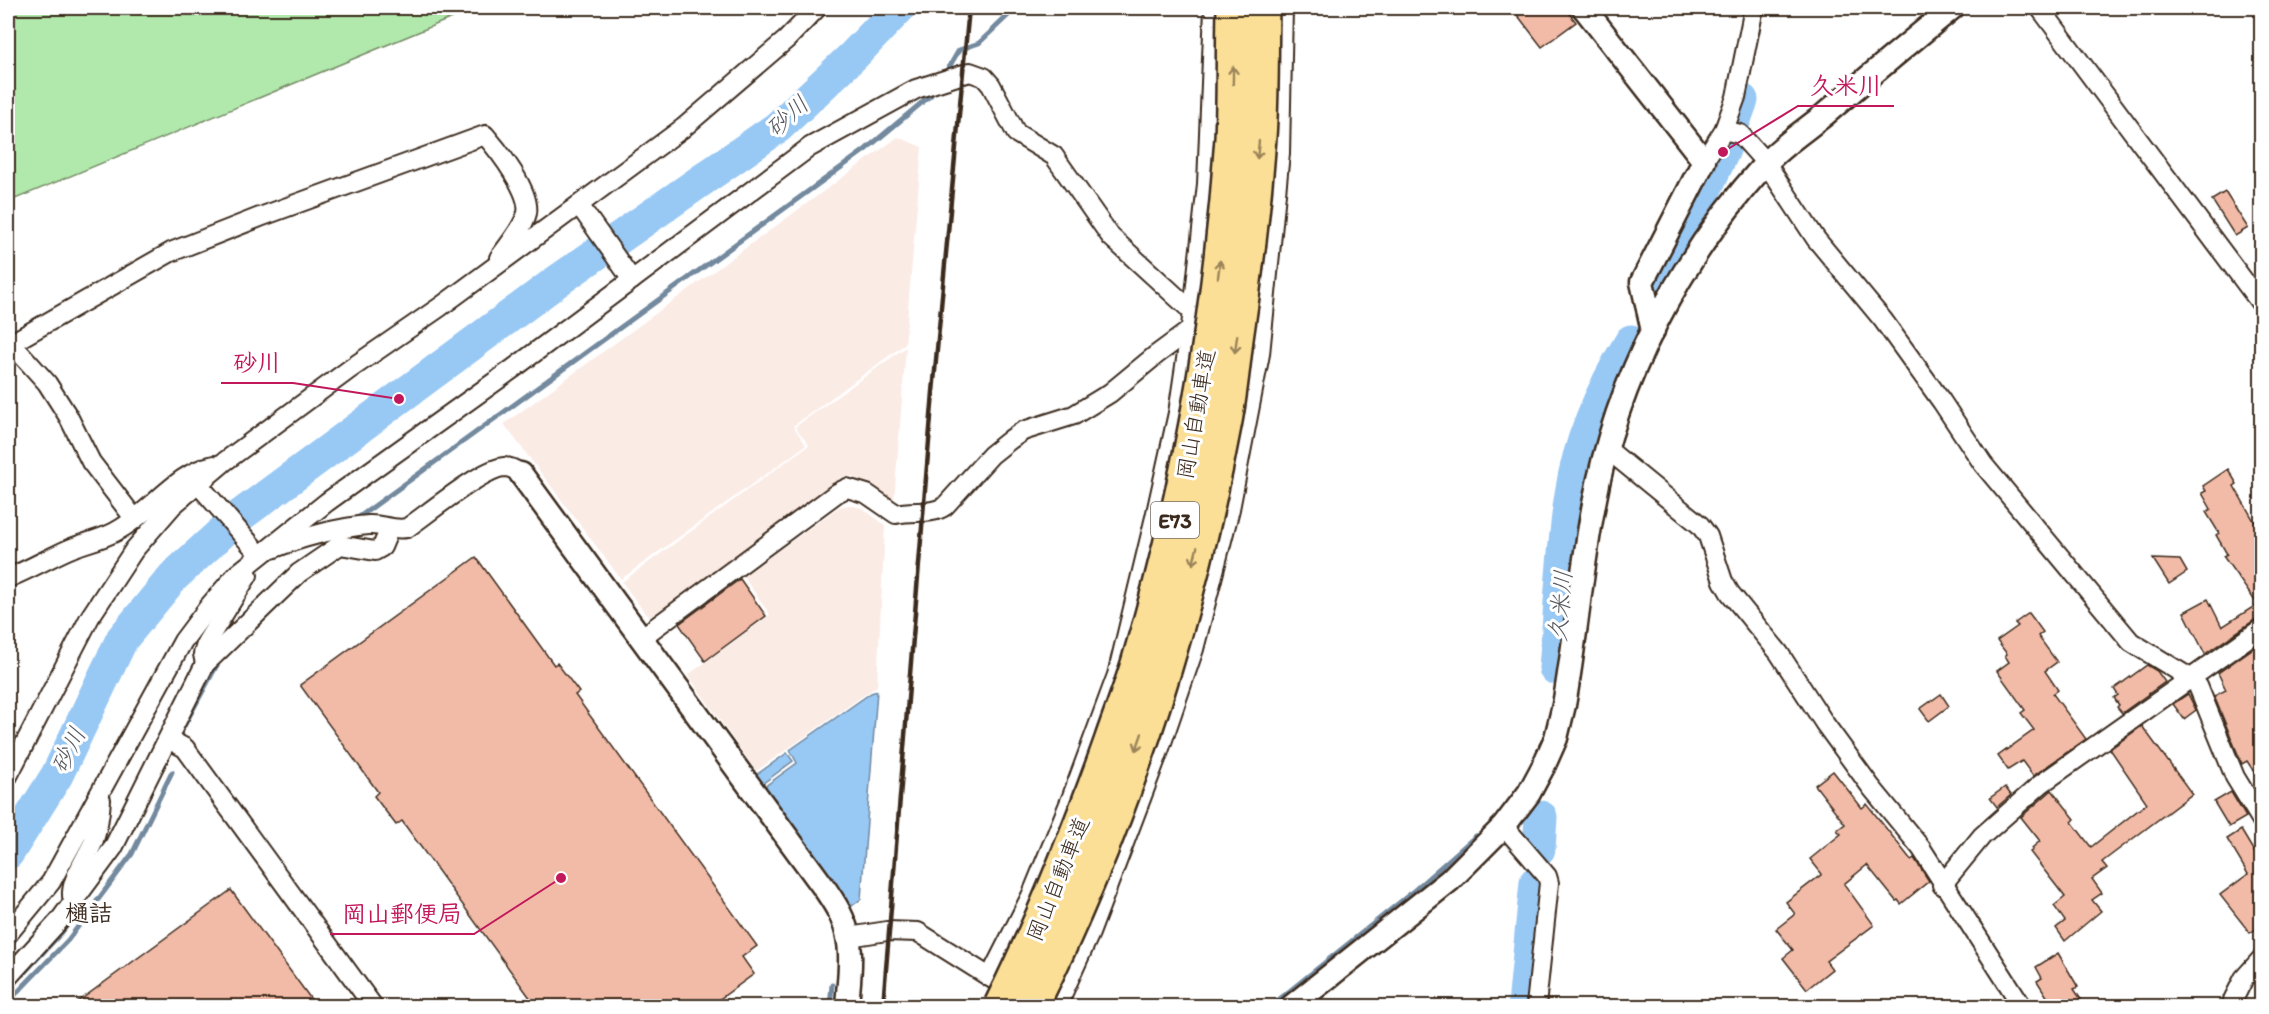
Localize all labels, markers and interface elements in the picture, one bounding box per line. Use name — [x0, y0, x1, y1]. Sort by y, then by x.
callout: 久米川 — [1798, 64, 1894, 106]
one-way arrow — [1227, 66, 1239, 86]
text: 久米川 — [1810, 71, 1882, 100]
water label: 砂川 — [759, 89, 815, 143]
one-way arrow — [1252, 139, 1263, 159]
one-way arrow — [1214, 260, 1225, 280]
one-way arrow — [1230, 333, 1241, 353]
callout: 砂川 — [221, 341, 293, 383]
street label: 岡山自動車道 — [1171, 347, 1221, 481]
text: 砂川 — [233, 348, 281, 377]
road number: E73 — [1151, 502, 1199, 538]
one-way arrow — [1188, 546, 1200, 565]
water label: 久米川 — [1542, 569, 1578, 643]
water label: 砂川 — [44, 722, 92, 778]
one-way arrow — [1133, 732, 1144, 751]
street label: 岡山自動車道 — [1021, 813, 1095, 945]
callout: 岡山郵便局 — [330, 892, 474, 934]
district label: 樋詰 — [65, 898, 113, 927]
text: 岡山郵便局 — [342, 899, 462, 928]

